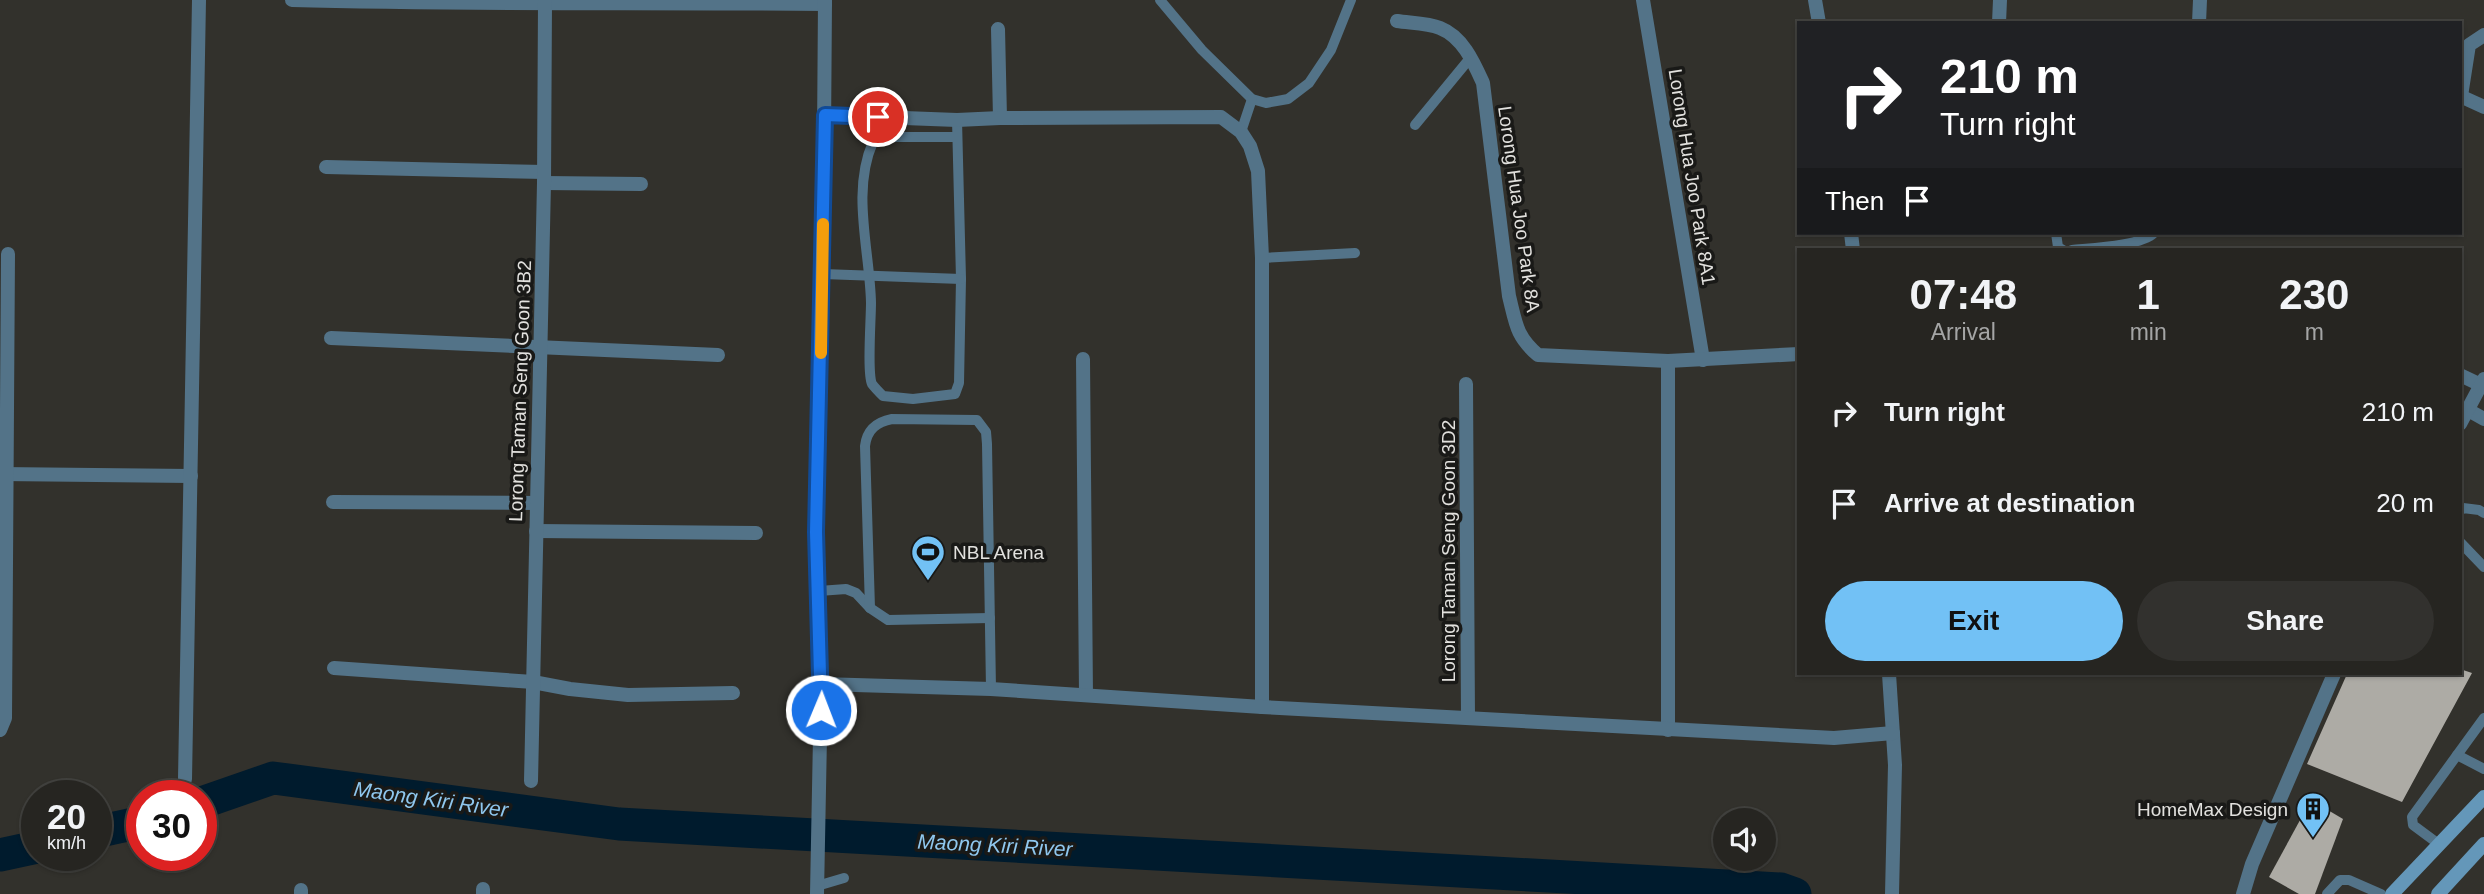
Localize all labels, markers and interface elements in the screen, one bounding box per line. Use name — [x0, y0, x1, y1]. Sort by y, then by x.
icon: right — [1825, 49, 1916, 140]
text: 210 m — [1940, 49, 2079, 103]
street label: Lorong Hua Joo Park 8A1 — [1665, 67, 1719, 287]
pin — [848, 87, 908, 147]
icon: arrive — [859, 98, 897, 136]
street label: Lorong Hua Joo Park 8A — [1494, 105, 1544, 314]
text: Turn right — [1940, 106, 2076, 142]
icon: arrive — [1898, 182, 1936, 220]
text: Then — [1825, 186, 1884, 216]
street label: Lorong Taman Seng Goon 3B2 — [505, 260, 535, 522]
text: 07:48 — [1910, 271, 2017, 318]
text: 1 — [2136, 271, 2160, 318]
text: 230 — [2279, 271, 2349, 318]
text: Arrival — [1931, 319, 1996, 345]
text: min — [2130, 319, 2167, 345]
text: m — [2305, 319, 2324, 345]
icon: right — [1825, 394, 1863, 432]
text: Turn right — [1884, 397, 2005, 427]
text: 210 m — [2362, 397, 2434, 427]
street label: Lorong Taman Seng Goon 3D2 — [1438, 420, 1459, 682]
icon: arrive — [1825, 485, 1863, 523]
text: Arrive at destination — [1884, 488, 2135, 518]
text: 20 m — [2376, 488, 2434, 518]
sports icon: NBL Arena — [909, 533, 947, 582]
place label: NBL Arena — [953, 542, 1045, 563]
button: Exit — [1825, 581, 2123, 661]
button: Share — [2137, 581, 2434, 661]
position arrow — [784, 673, 858, 747]
water label: Maong Kiri River — [353, 777, 510, 821]
speed limit sign: 30 — [126, 780, 217, 871]
building icon: HomeMax Design — [2294, 790, 2332, 839]
text: 20 — [47, 797, 86, 836]
place label: HomeMax Design — [2137, 799, 2288, 820]
map controls — [1713, 808, 1776, 871]
button: sound — [1713, 808, 1776, 871]
water label: Maong Kiri River — [917, 829, 1074, 861]
text: km/h — [47, 833, 86, 853]

